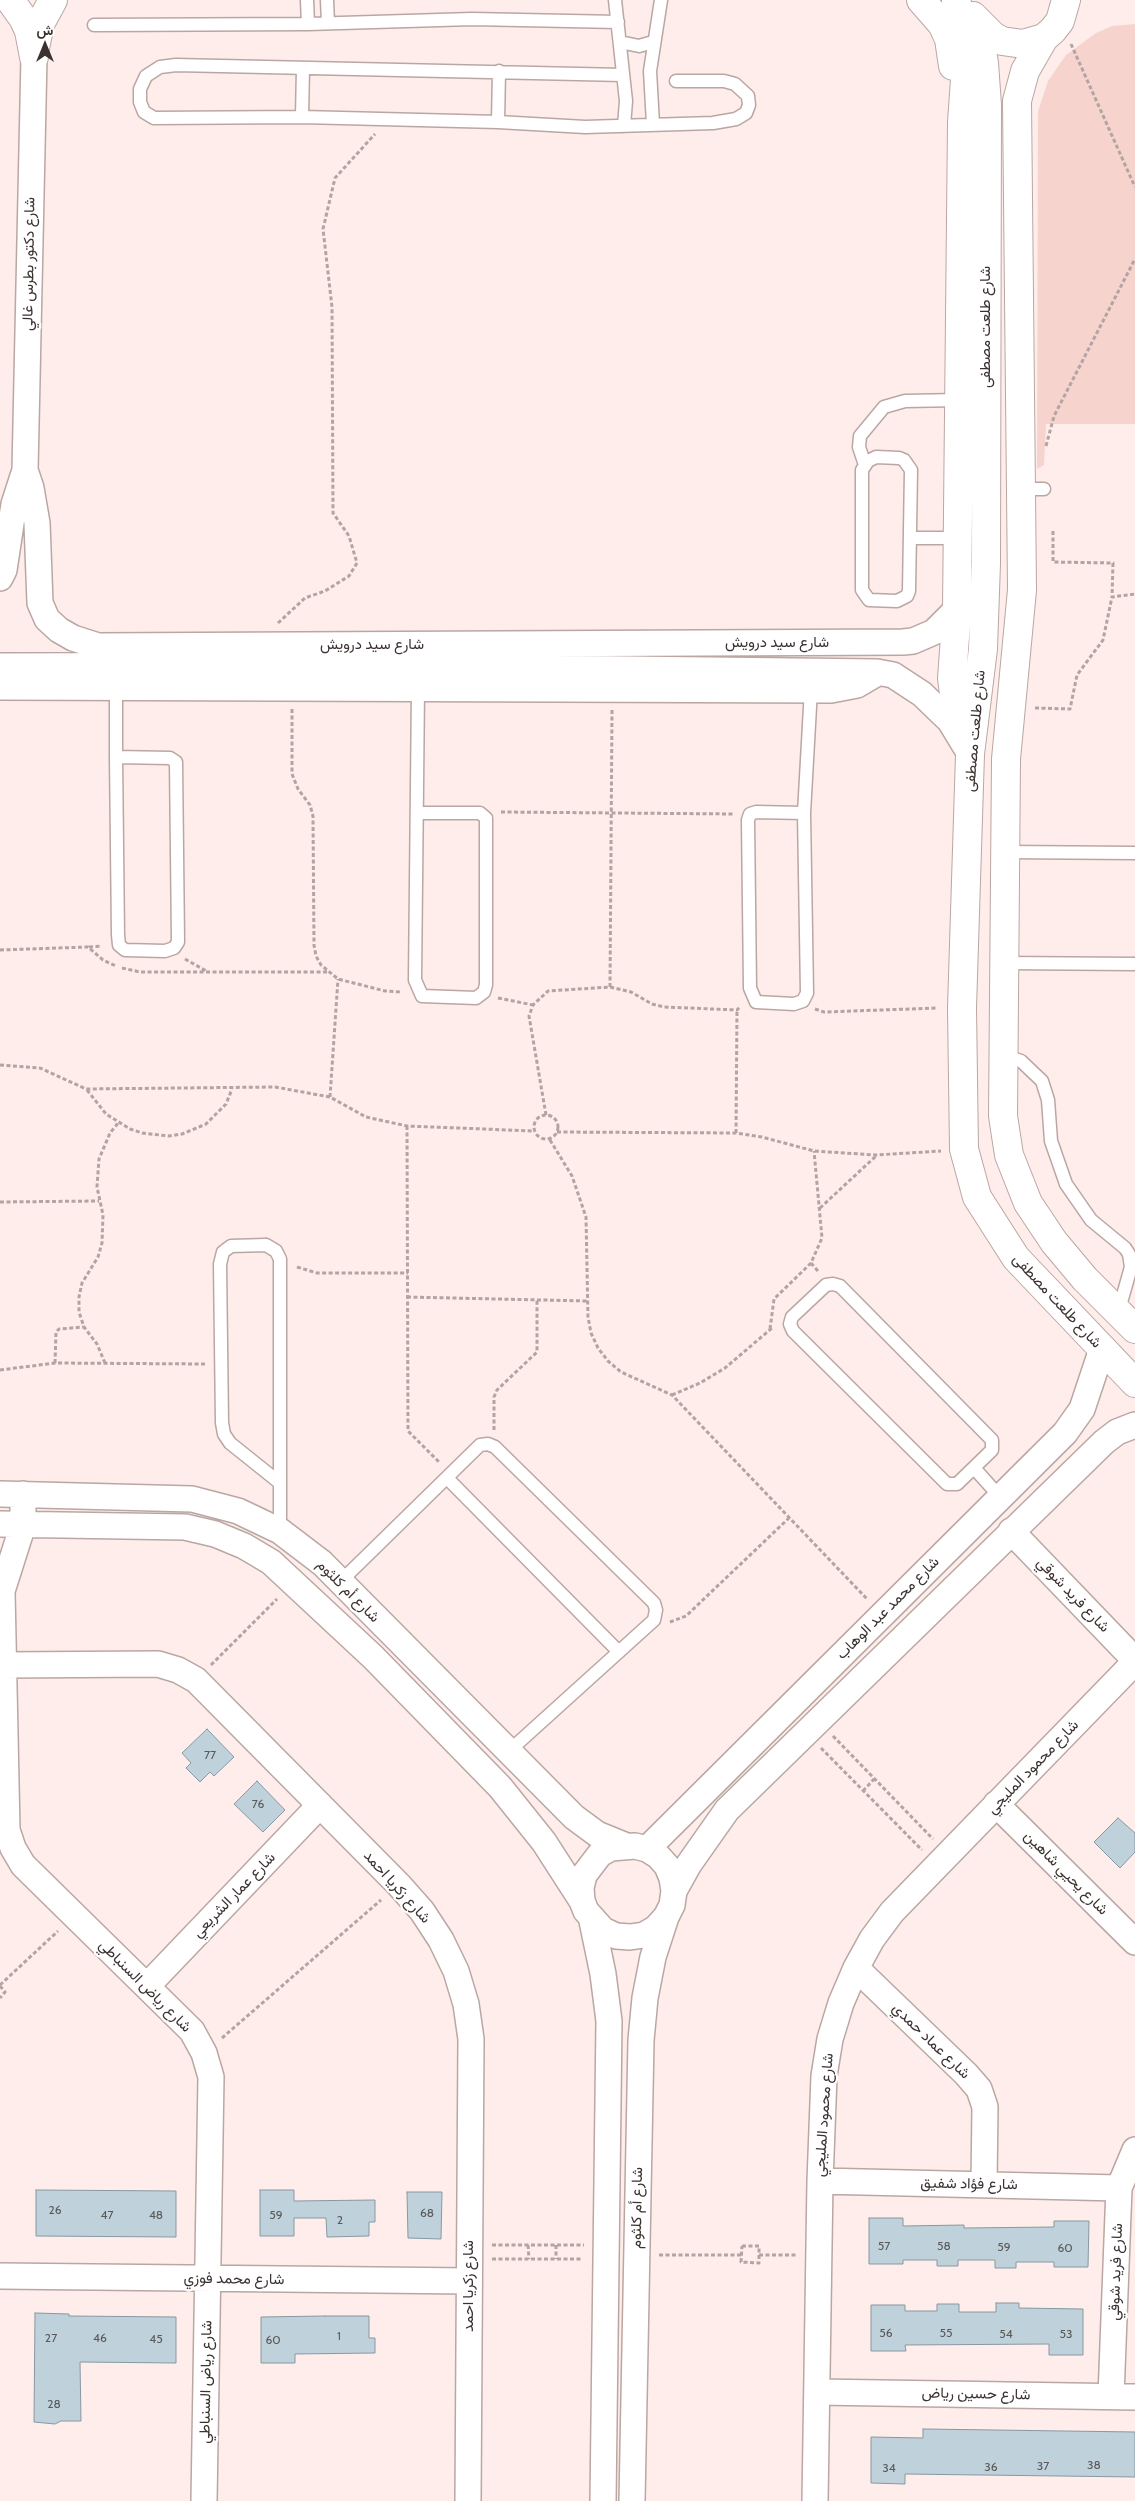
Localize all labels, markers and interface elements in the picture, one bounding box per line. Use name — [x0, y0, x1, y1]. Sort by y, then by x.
north arrow — [20, 20, 70, 70]
text: ش — [37, 21, 53, 39]
street label: شارع دكتور بطرس غالي — [19, 197, 39, 331]
street label: شارع طلعت مصطفى — [977, 266, 995, 388]
street label: شارع سيد درويش — [725, 634, 829, 652]
street label: شارع سيد درويش — [320, 636, 424, 654]
street label: شارع طلعت مصطفى — [961, 669, 989, 793]
street label: شارع طلعت مصطفى — [1009, 1250, 1105, 1352]
street label: شارع محمد عبد الوهاب — [833, 1553, 943, 1663]
street label: شارع فريد شوقي — [1033, 1554, 1113, 1636]
street label: شارع أم كلثوم — [313, 1556, 383, 1626]
street label: شارع محمود المليجي — [983, 1716, 1083, 1818]
house number: 77 — [204, 1748, 216, 1762]
house number: 76 — [252, 1797, 264, 1811]
street label: شارع يحيي شاهين — [1020, 1827, 1112, 1919]
street label: شارع زكريا احمد — [360, 1847, 434, 1927]
street label: شارع عمار الشريعي — [189, 1849, 279, 1941]
street label: شارع رياض السنباطي — [95, 1936, 195, 2036]
street label: شارع عماد حمدي — [888, 1999, 974, 2083]
street label: شارع محمود المليجي — [811, 2052, 837, 2178]
street label: شارع أم كلثوم — [627, 2167, 647, 2249]
street label: شارع فؤاد شفيق — [920, 2174, 1018, 2194]
house number: 26 — [48, 2203, 62, 2217]
house number: 68 — [420, 2206, 434, 2220]
house number: 47 — [101, 2208, 113, 2222]
house number: 48 — [149, 2208, 163, 2222]
house number: 59 — [269, 2208, 283, 2222]
house number: 2 — [337, 2213, 343, 2227]
street label: شارع فريد شوقي — [1105, 2223, 1127, 2321]
house number: 57 — [878, 2239, 890, 2253]
house number: 58 — [937, 2239, 951, 2253]
street label: شارع زكريا احمد — [460, 2240, 478, 2332]
house number: 59 — [997, 2240, 1011, 2254]
house number: 60 — [1057, 2241, 1073, 2255]
street label: شارع محمد فوزي — [183, 2269, 285, 2289]
street label: شارع رياض السنباطي — [196, 2320, 216, 2444]
house number: 56 — [879, 2326, 893, 2340]
house number: 55 — [940, 2326, 952, 2340]
house number: 54 — [999, 2327, 1013, 2341]
house number: 53 — [1060, 2327, 1072, 2341]
house number: 1 — [337, 2329, 341, 2343]
house number: 27 — [45, 2331, 57, 2345]
house number: 46 — [93, 2331, 107, 2345]
house number: 45 — [149, 2332, 163, 2346]
house number: 60 — [265, 2333, 281, 2347]
street label: شارع حسين رياض — [921, 2384, 1031, 2404]
house number: 28 — [47, 2397, 61, 2411]
house number: 38 — [1087, 2458, 1101, 2472]
house number: 37 — [1037, 2459, 1049, 2473]
house number: 36 — [984, 2460, 998, 2474]
house number: 34 — [882, 2461, 896, 2475]

